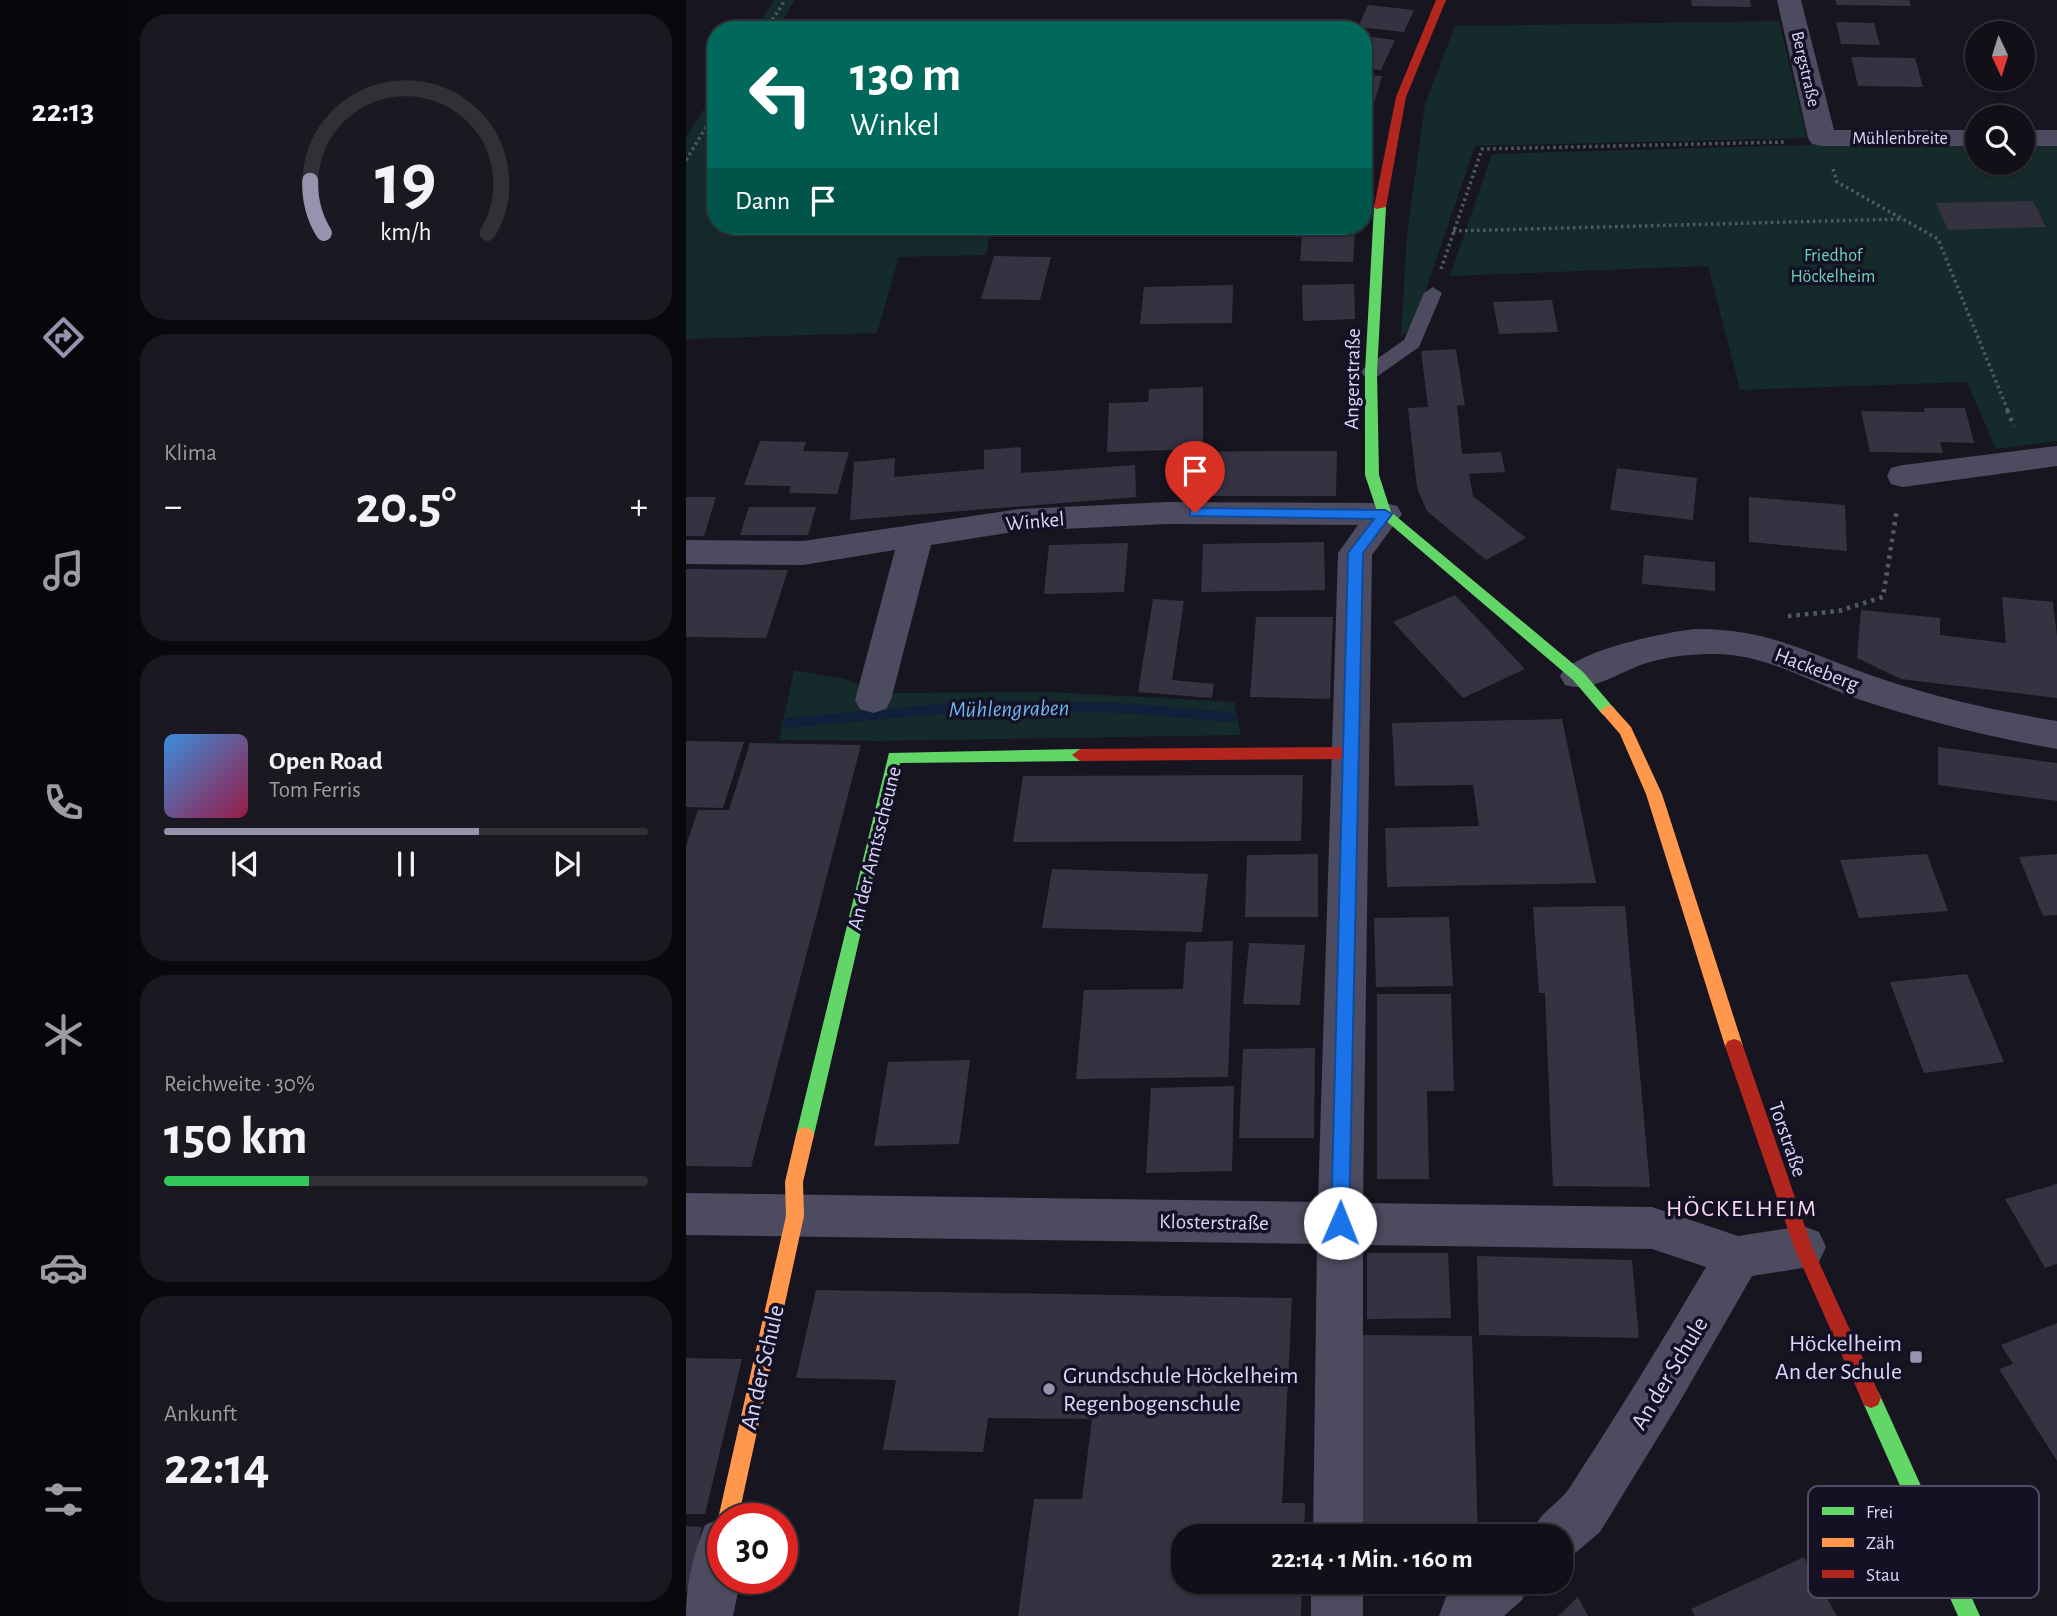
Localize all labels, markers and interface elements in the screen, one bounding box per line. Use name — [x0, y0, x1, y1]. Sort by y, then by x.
north arrow — [1965, 21, 2035, 91]
map controls — [1965, 21, 2035, 175]
street label: Bergstraße — [1788, 30, 1822, 109]
icon: left — [735, 49, 826, 140]
text: 130 m — [850, 51, 961, 100]
text: 22:13 — [32, 95, 94, 127]
button: search — [1965, 105, 2035, 175]
text: Winkel — [850, 109, 940, 141]
street label: Mühlenbreite — [1852, 130, 1948, 148]
text: 19 — [375, 146, 437, 219]
icon: arrive — [804, 182, 842, 220]
text: Dann — [735, 188, 790, 214]
text: km/h — [380, 220, 432, 245]
park label: Friedhof Höckelheim — [1791, 247, 1875, 286]
icon: directions — [39, 313, 88, 362]
street label: Angerstraße — [1341, 328, 1364, 430]
pin — [1165, 441, 1225, 513]
text: Klima — [164, 442, 217, 465]
icon: arrive — [1176, 452, 1214, 490]
text: 20.5° — [355, 480, 457, 532]
text: − — [164, 488, 182, 526]
text: + — [630, 488, 648, 526]
street label: Winkel — [1005, 508, 1065, 535]
icon: music — [39, 546, 88, 595]
street label: Hackeberg — [1772, 644, 1862, 695]
water label: Mühlengraben — [948, 697, 1070, 722]
text: Open Road — [269, 748, 383, 774]
street label: An der Amtsscheune — [844, 764, 905, 932]
icon: phone — [39, 778, 88, 827]
text: Tom Ferris — [269, 779, 361, 802]
icon: previous — [226, 845, 264, 883]
icon: pause — [387, 845, 425, 883]
icon: next — [548, 845, 586, 883]
icon: climate — [39, 1010, 88, 1059]
text: Reichweite · 30% — [164, 1073, 315, 1096]
street label: Torstraße — [1765, 1099, 1810, 1179]
text: 150 km — [164, 1111, 308, 1163]
position arrow — [1303, 1186, 1377, 1260]
district label: HÖCKELHEIM — [1666, 1196, 1818, 1221]
street label: Klosterstraße — [1159, 1211, 1269, 1234]
icon: car — [39, 1243, 88, 1292]
street label: An der Schule — [737, 1303, 789, 1432]
street label: An der Schule — [1627, 1313, 1713, 1434]
place label: Höckelheim An der Schule — [1775, 1332, 1902, 1384]
marker: Höckelheim An der Schule — [1908, 1349, 1924, 1365]
place label: Grundschule Höckelheim Regenbogenschule — [1063, 1364, 1298, 1416]
marker: Grundschule Höckelheim Regenbogenschule — [1041, 1381, 1057, 1397]
text: Ankunft — [164, 1403, 237, 1426]
text: 22:14 — [164, 1441, 270, 1493]
icon: filters — [39, 1475, 88, 1524]
legend — [1808, 1486, 2039, 1598]
speed limit sign: 30 — [707, 1503, 798, 1594]
text: Frei — [1866, 1503, 1893, 1522]
text: Zäh — [1866, 1534, 1895, 1553]
text: 22:14 · 1 Min. · 160 m — [1271, 1546, 1473, 1572]
text: Stau — [1866, 1566, 1900, 1585]

